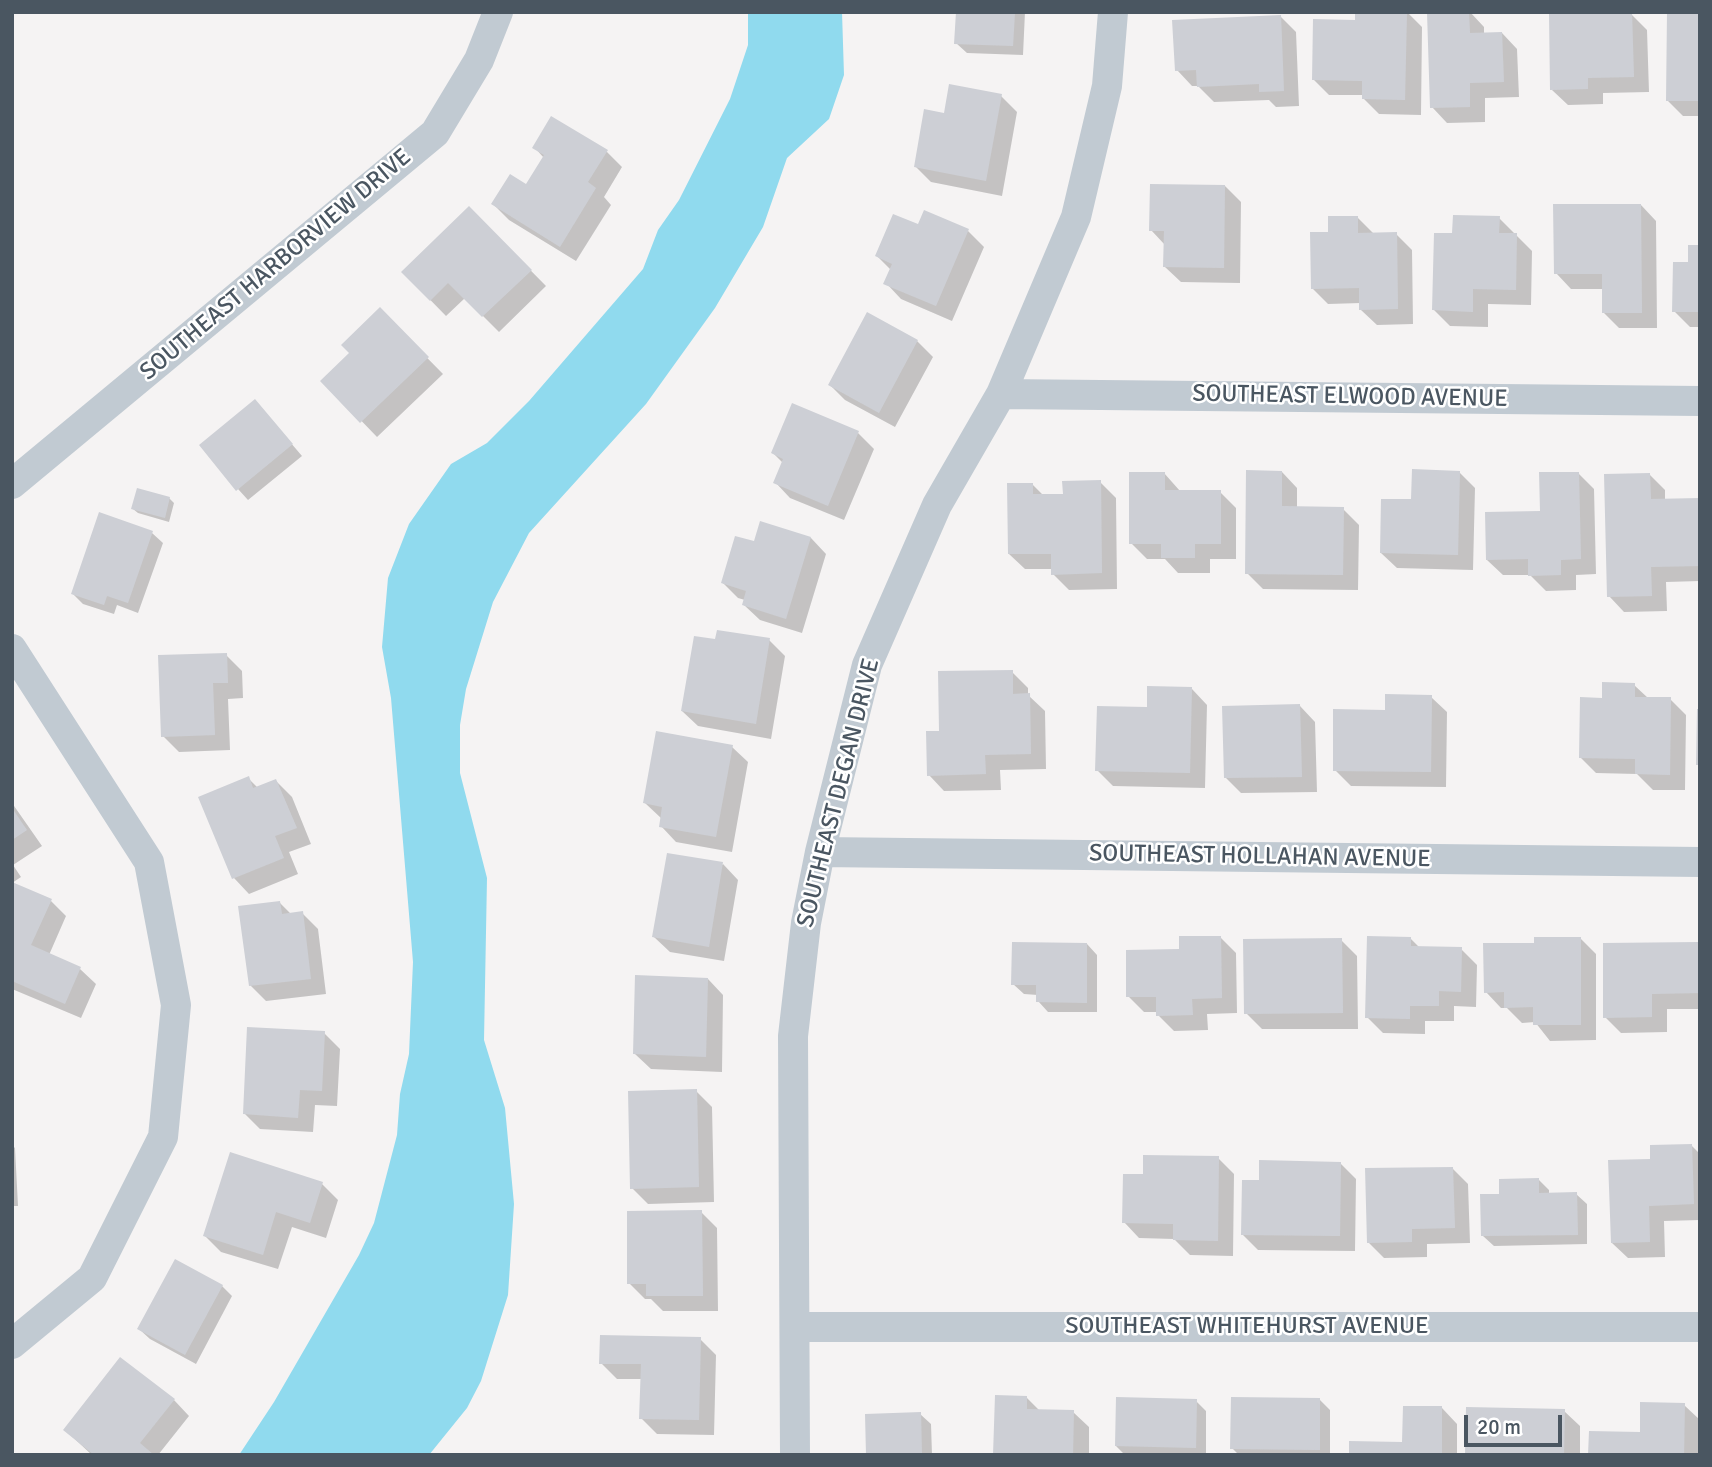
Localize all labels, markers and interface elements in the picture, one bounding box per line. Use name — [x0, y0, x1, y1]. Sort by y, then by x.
street label: SOUTHEAST HARBORVIEW DRIVE — [135, 143, 417, 387]
street label: SOUTHEAST ELWOOD AVENUE — [1192, 380, 1508, 414]
street label: SOUTHEAST DEGAN DRIVE — [792, 656, 886, 930]
street label: SOUTHEAST HOLLAHAN AVENUE — [1089, 840, 1431, 874]
street label: SOUTHEAST WHITEHURST AVENUE — [1065, 1313, 1429, 1341]
scale bar — [1467, 1400, 1565, 1444]
text: 20 m — [1477, 1414, 1521, 1440]

